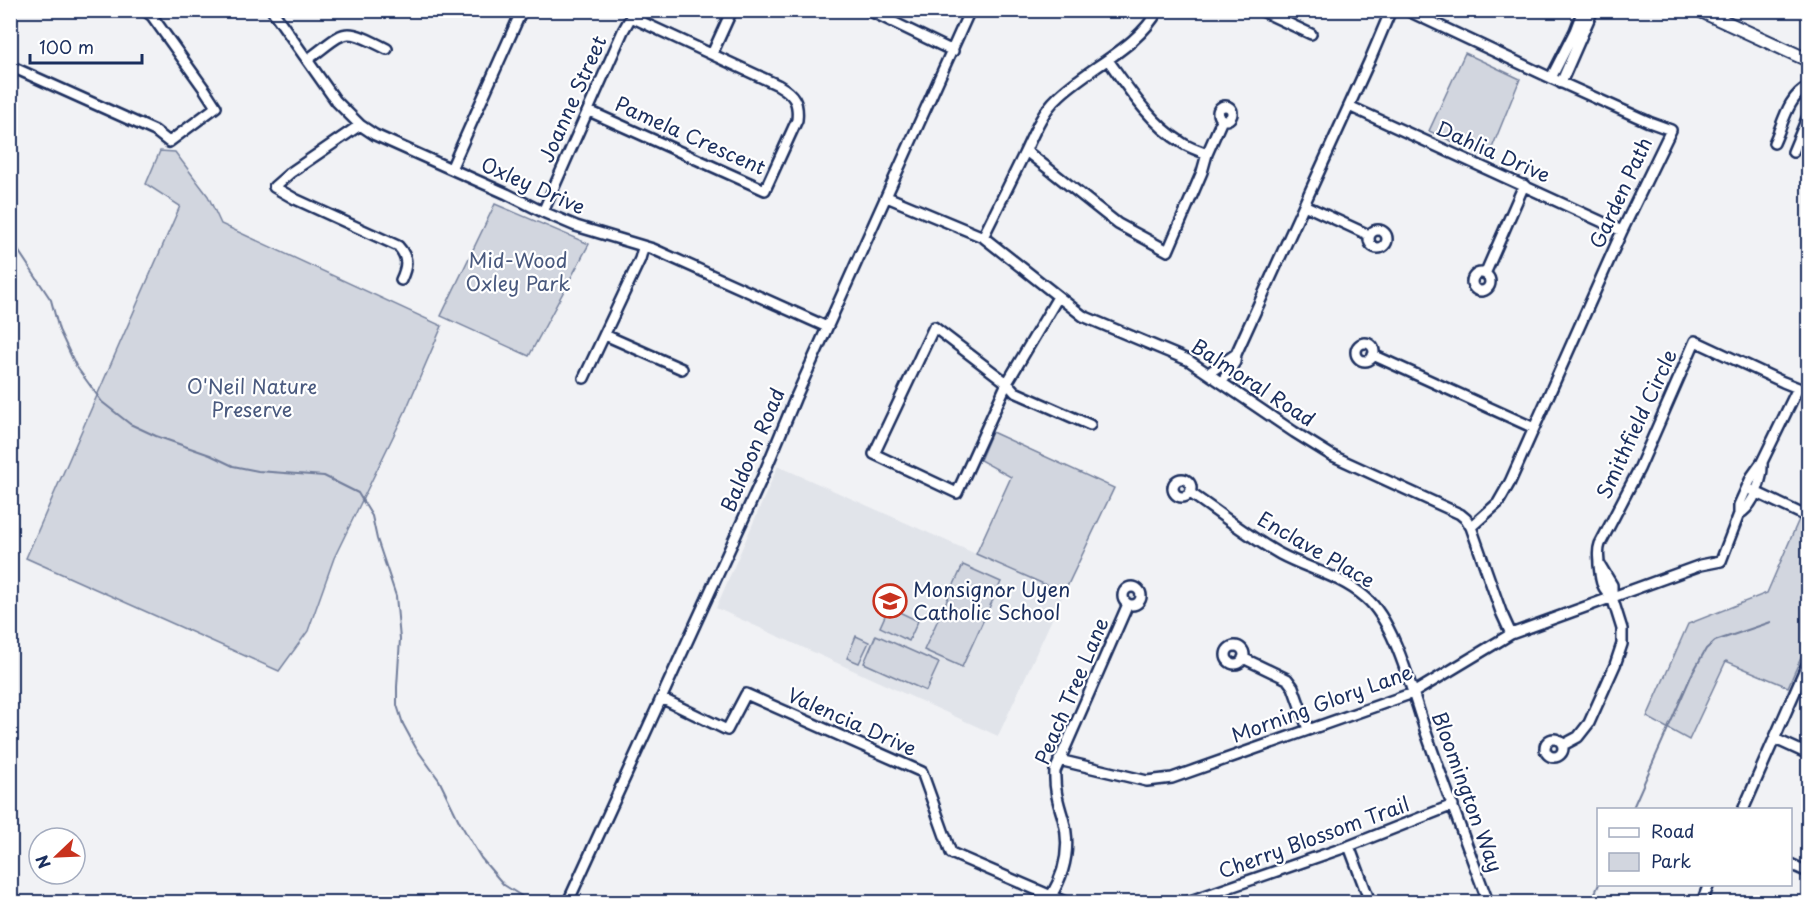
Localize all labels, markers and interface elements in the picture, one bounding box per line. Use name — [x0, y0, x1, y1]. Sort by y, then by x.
scale bar — [30, 27, 142, 65]
street label: Joanne Street — [531, 30, 613, 167]
text: 100 m — [39, 33, 94, 60]
street label: Pamela Crescent — [610, 88, 771, 182]
street label: Dahlia Drive — [1431, 112, 1556, 190]
street label: Garden Path — [1581, 132, 1659, 253]
street label: Oxley Drive — [476, 149, 590, 221]
park label: Mid-Wood Oxley Park — [466, 245, 570, 298]
street label: Balmoral Road — [1186, 331, 1321, 434]
street label: Smithfield Circle — [1588, 344, 1684, 503]
park label: O'Neil Nature Preserve — [187, 371, 317, 424]
street label: Baldoon Road — [712, 383, 792, 516]
street label: Enclave Place — [1252, 503, 1381, 595]
place label: Monsignor Uyen Catholic School — [913, 574, 1070, 627]
school or university icon: Monsignor Uyen Catholic School — [872, 583, 908, 619]
street label: Peach Tree Lane — [1027, 612, 1116, 769]
street label: Morning Glory Lane — [1227, 656, 1416, 750]
street label: Valencia Drive — [783, 679, 922, 763]
street label: Bloomington Way — [1425, 707, 1511, 876]
street label: Cherry Blossom Trail — [1214, 789, 1413, 886]
legend — [1597, 808, 1792, 886]
text: Road — [1651, 817, 1695, 844]
north arrow — [27, 826, 87, 886]
text: Park — [1651, 847, 1691, 874]
text: N — [29, 852, 56, 873]

